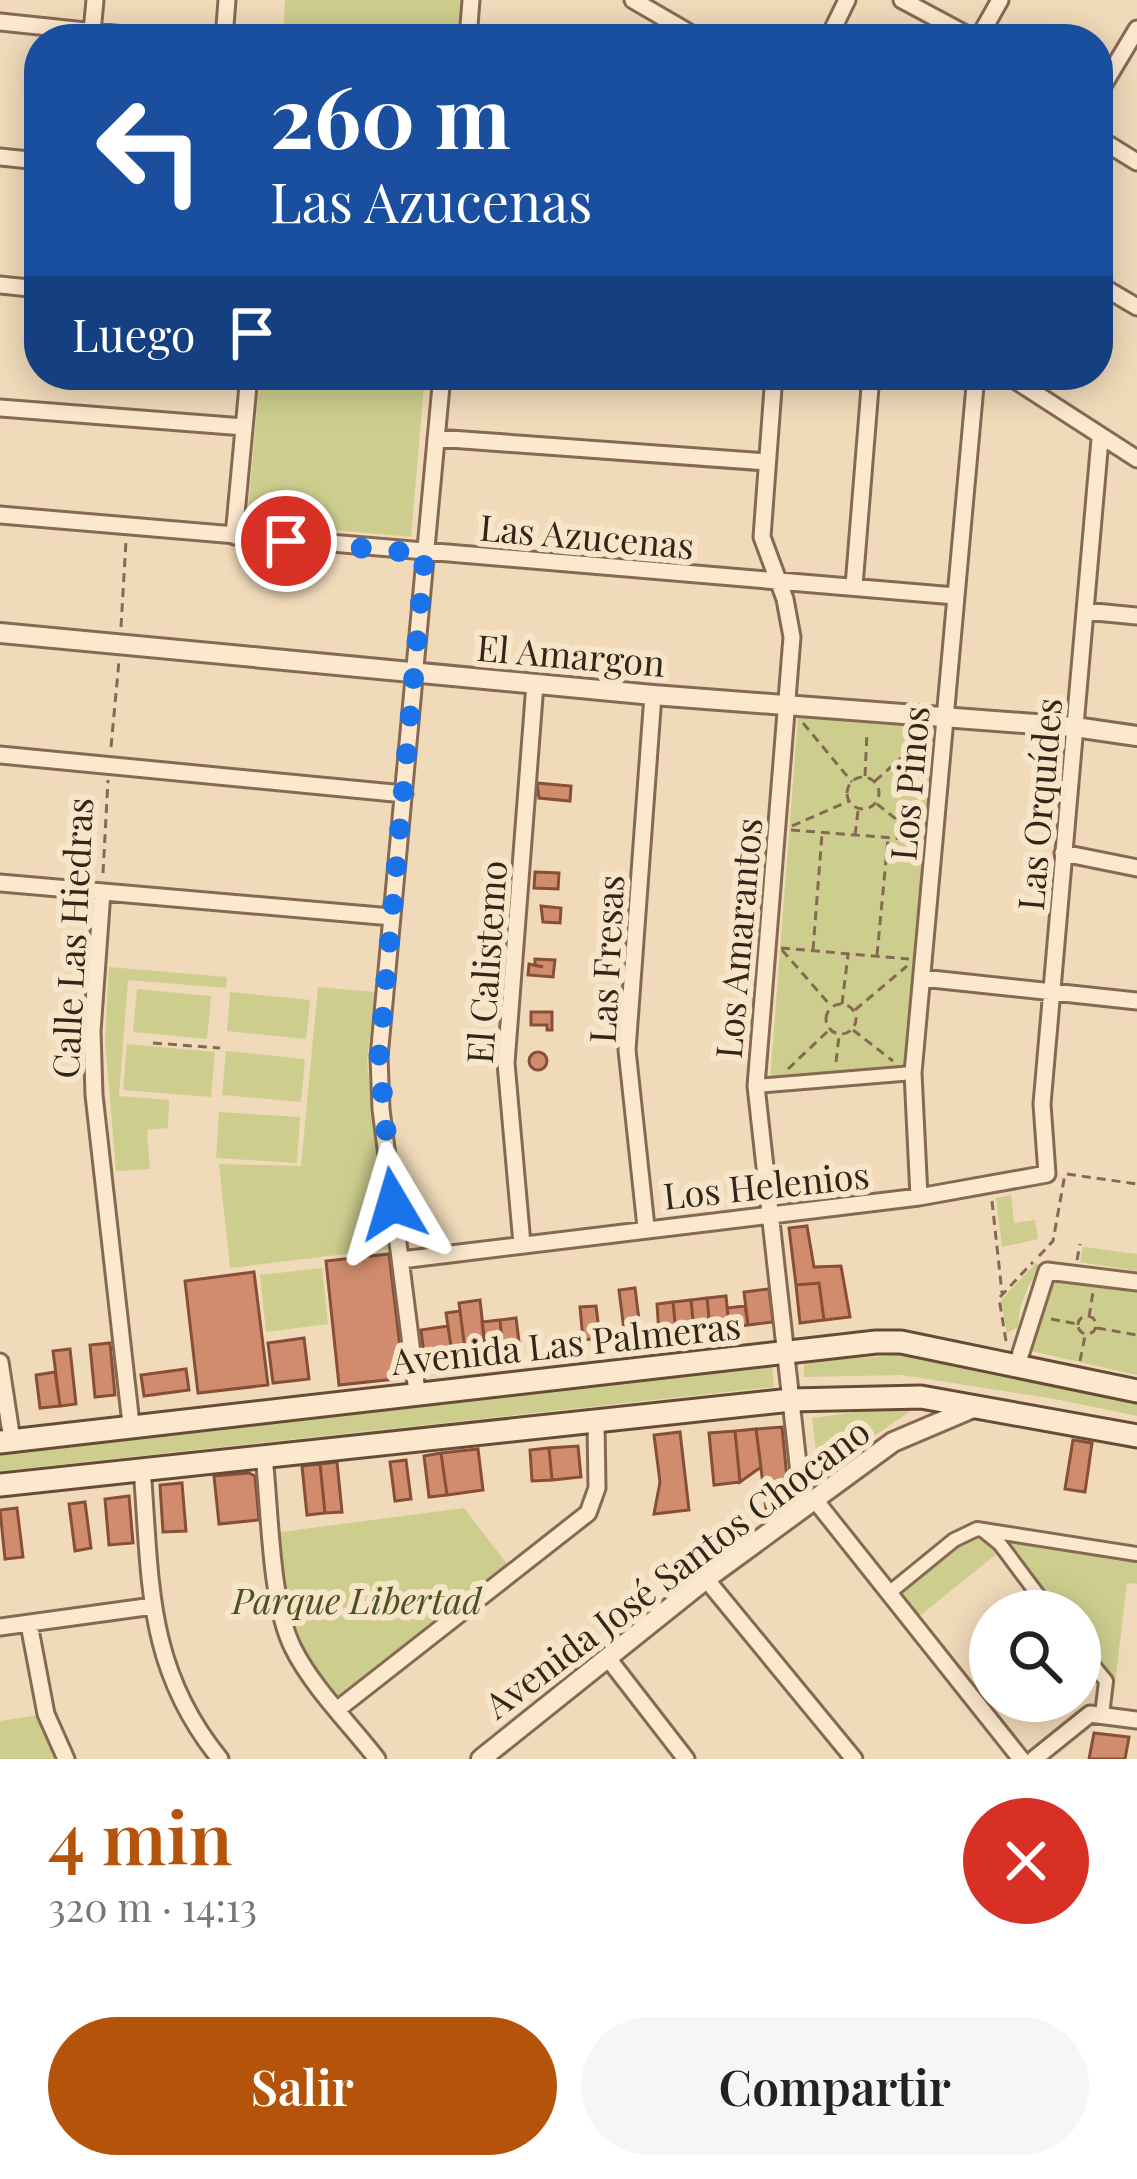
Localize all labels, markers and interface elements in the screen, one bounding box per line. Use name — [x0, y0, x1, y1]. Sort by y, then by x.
text: 260 m — [270, 58, 511, 170]
icon: left — [72, 72, 228, 228]
text: Las Azucenas — [270, 165, 592, 237]
icon: arrive — [219, 300, 285, 366]
text: Luego — [72, 303, 195, 363]
pin — [235, 490, 337, 592]
street label: Las Azucenas — [478, 502, 696, 568]
icon: arrive — [253, 508, 319, 574]
street label: El Amargon — [475, 622, 667, 686]
street label: Las Orquídes — [1005, 696, 1071, 912]
street label: Los Pinos — [877, 704, 939, 862]
street label: Calle Las Hiedras — [40, 796, 102, 1080]
street label: Los Amarantos — [703, 816, 771, 1060]
street label: El Calistemo — [454, 859, 516, 1065]
street label: Las Fresas — [577, 874, 633, 1044]
position arrow — [330, 1141, 456, 1267]
street label: Los Helenios — [661, 1149, 871, 1219]
street label: Avenida Las Palmeras — [388, 1300, 743, 1384]
street label: Avenida José Santos Chocano — [473, 1406, 878, 1728]
park label: Parque Libertad — [230, 1575, 483, 1623]
map controls — [969, 1590, 1101, 1722]
button: search — [969, 1590, 1101, 1722]
text: 4 min — [48, 1787, 233, 1883]
button: close — [963, 1798, 1089, 1924]
text: 320 m · 14:13 — [48, 1880, 257, 1932]
button: Salir — [48, 2017, 557, 2155]
button: Compartir — [581, 2017, 1089, 2155]

